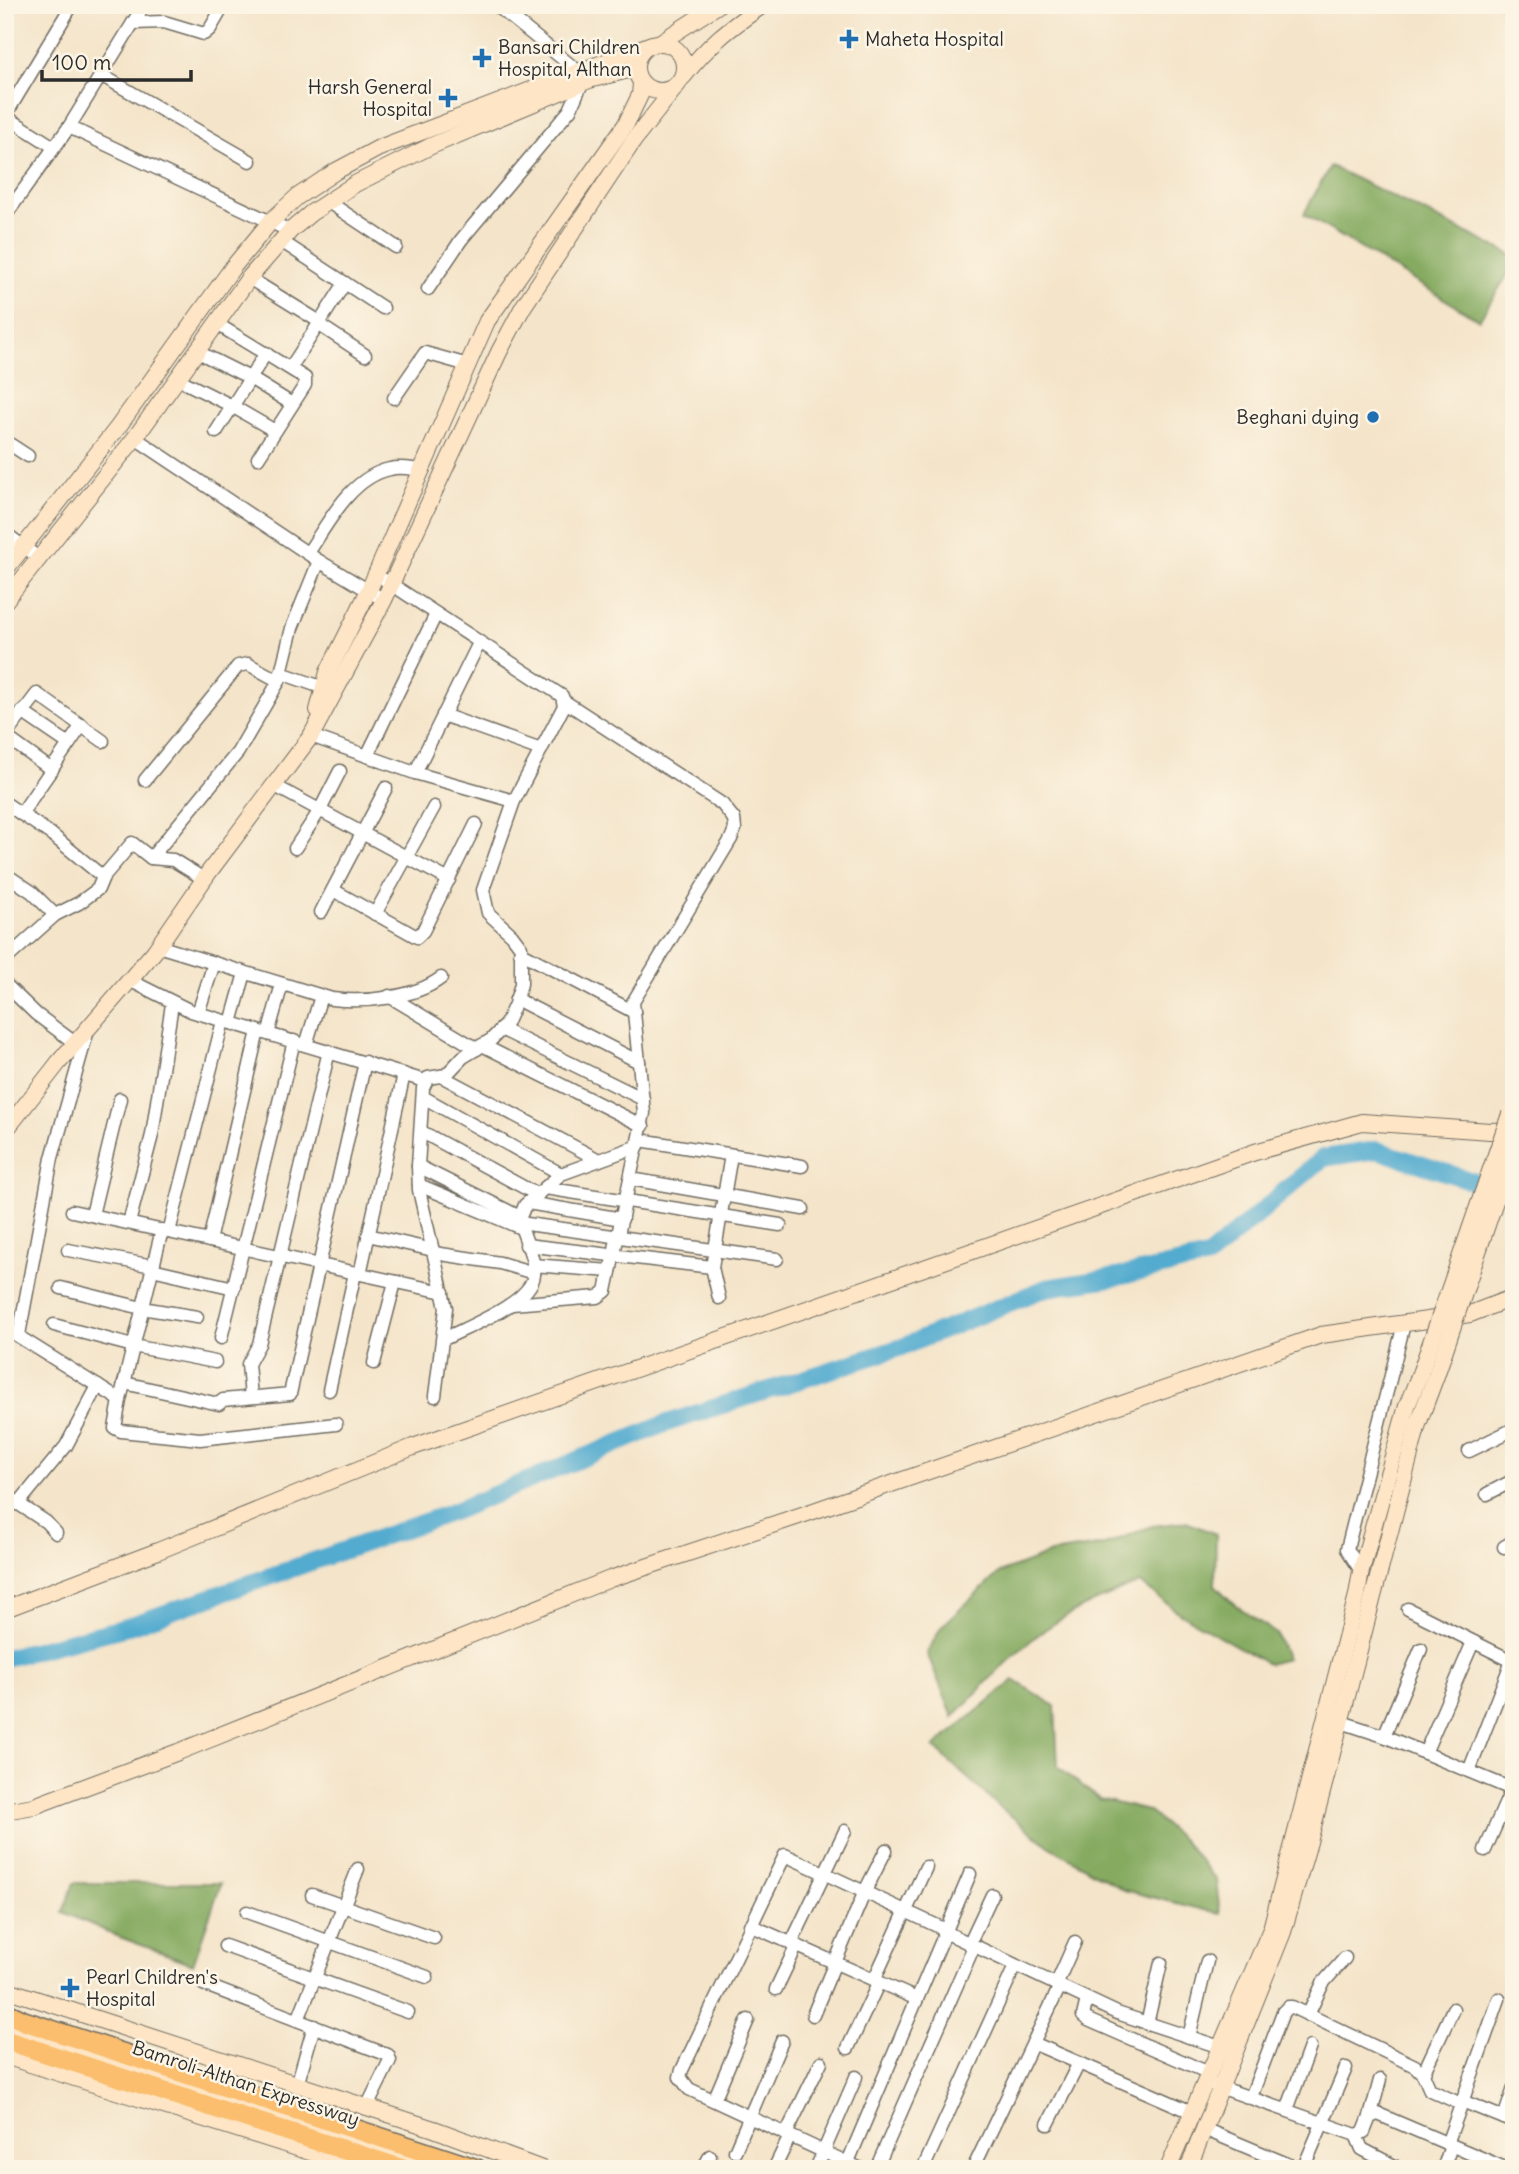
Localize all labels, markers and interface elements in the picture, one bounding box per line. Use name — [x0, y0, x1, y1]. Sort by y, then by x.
place label: Maheta Hospital — [865, 27, 1004, 51]
marker: Maheta Hospital — [839, 29, 859, 49]
place label: Bansari Children Hospital, Althan — [498, 35, 640, 81]
scale bar — [42, 38, 191, 82]
marker: Bansari Children Hospital, Althan — [472, 48, 492, 68]
text: 100 m — [52, 49, 111, 76]
place label: Harsh General Hospital — [308, 75, 432, 121]
marker: Harsh General Hospital — [438, 88, 458, 108]
place label: Beghani dying — [1236, 405, 1359, 429]
marker: Beghani dying — [1365, 409, 1381, 425]
place label: Pearl Children's Hospital — [86, 1965, 218, 2011]
marker: Pearl Children's Hospital — [60, 1978, 80, 1998]
street label: Bamroli-Althan Expressway — [129, 2035, 363, 2131]

